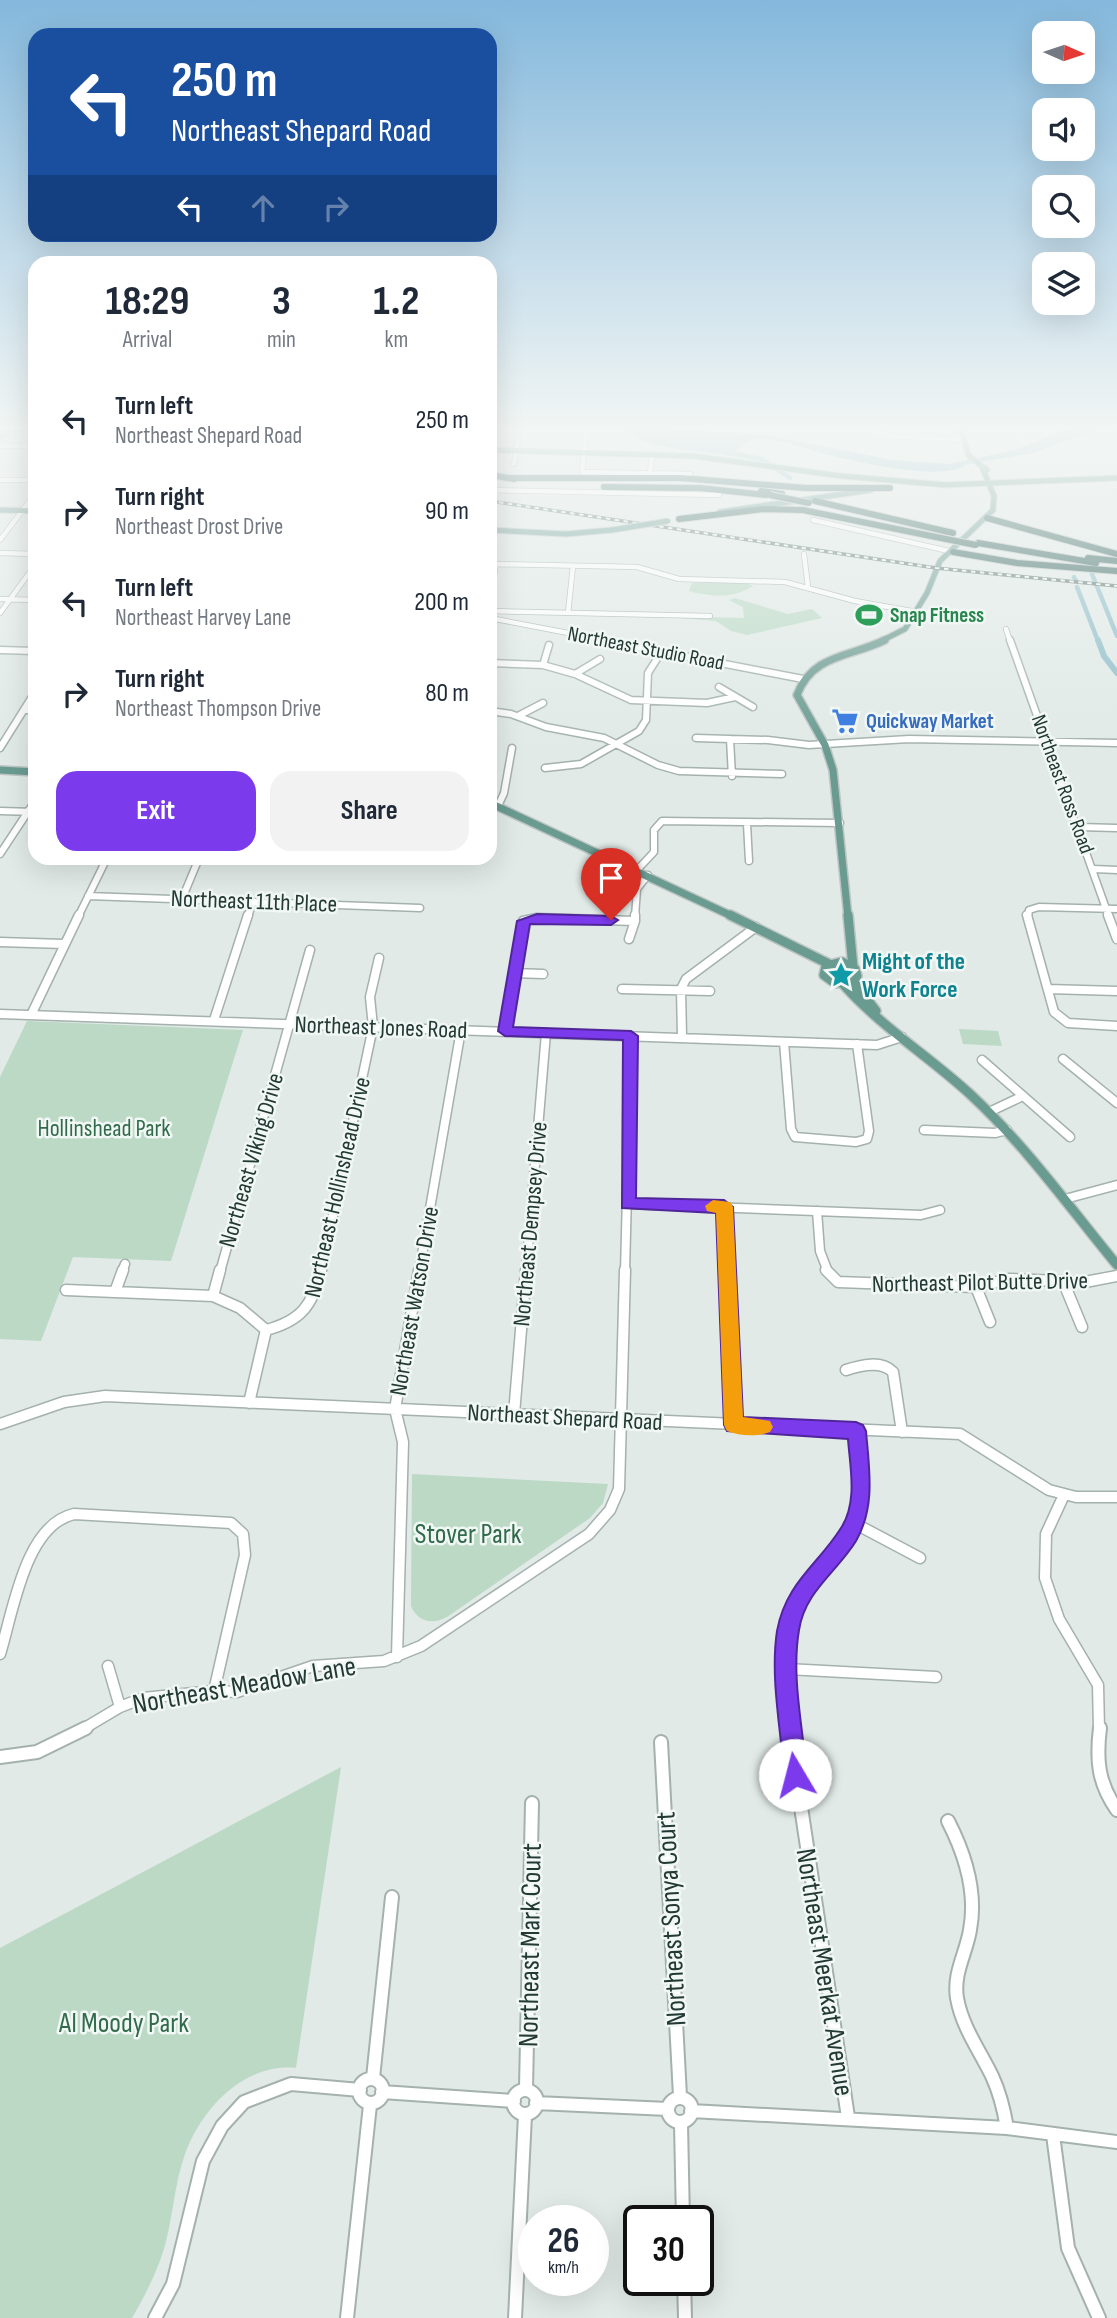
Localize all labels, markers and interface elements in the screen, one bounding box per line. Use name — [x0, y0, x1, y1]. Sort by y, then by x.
north arrow — [1032, 21, 1096, 84]
map controls — [1032, 21, 1095, 315]
text: 250 m — [171, 52, 277, 111]
icon: left — [56, 56, 147, 147]
button: sound — [1032, 98, 1095, 161]
text: Northeast Shepard Road — [171, 112, 431, 151]
button: search — [1032, 175, 1095, 238]
icon: left — [171, 189, 209, 227]
icon: ahead — [244, 189, 282, 227]
icon: right — [317, 189, 355, 227]
button: layers — [1032, 252, 1095, 315]
text: 18:29 — [105, 276, 189, 327]
text: 3 — [272, 276, 291, 327]
text: 1.2 — [373, 276, 420, 327]
text: Arrival — [123, 326, 172, 354]
text: min — [267, 326, 296, 354]
text: km — [385, 326, 408, 354]
text: Turn left — [115, 391, 193, 422]
icon: left — [56, 402, 94, 440]
text: 250 m — [415, 405, 469, 436]
text: Northeast Shepard Road — [115, 422, 302, 450]
text: Turn right — [115, 482, 204, 513]
icon: right — [56, 493, 94, 531]
text: 90 m — [425, 496, 469, 527]
text: Northeast Drost Drive — [115, 513, 283, 541]
text: Turn left — [115, 573, 193, 604]
icon: left — [56, 584, 94, 622]
text: 200 m — [414, 587, 469, 618]
sports icon: Snap Fitness — [854, 600, 884, 630]
place label: Snap Fitness — [890, 603, 984, 628]
text: Northeast Harvey Lane — [115, 604, 291, 632]
street label: Northeast Studio Road — [566, 621, 726, 676]
text: Turn right — [115, 664, 204, 695]
icon: right — [56, 675, 94, 713]
text: 80 m — [425, 678, 469, 709]
text: Northeast Thompson Drive — [115, 695, 321, 723]
supermarket icon: Quickway Market — [830, 706, 860, 736]
place label: Quickway Market — [866, 709, 994, 734]
street label: Northeast Ross Road — [1026, 711, 1099, 857]
button: Exit — [56, 771, 256, 851]
button: Share — [270, 771, 469, 851]
pin — [581, 848, 641, 920]
icon: arrive — [592, 859, 630, 897]
street label: Northeast 11th Place — [170, 884, 338, 919]
place label: Might of the Work Force — [862, 947, 965, 1004]
place icon: Might of the Work Force — [826, 960, 856, 990]
street label: Northeast Jones Road — [294, 1010, 468, 1045]
street label: Northeast Viking Drive — [213, 1070, 290, 1251]
street label: Northeast Hollinshead Drive — [298, 1074, 377, 1300]
park label: Hollinshead Park — [37, 1114, 171, 1143]
street label: Northeast Dempsey Drive — [507, 1120, 554, 1328]
street label: Northeast Watson Drive — [384, 1204, 445, 1398]
street label: Northeast Pilot Butte Drive — [872, 1266, 1088, 1299]
street label: Northeast Shepard Road — [467, 1398, 663, 1437]
park label: Stover Park — [414, 1518, 522, 1551]
street label: Northeast Meadow Lane — [130, 1650, 359, 1721]
position arrow — [758, 1738, 832, 1812]
street label: Northeast Sonya Court — [649, 1811, 694, 2027]
street label: Northeast Mark Court — [512, 1843, 549, 2047]
street label: Northeast Meerkat Avenue — [789, 1846, 860, 2098]
park label: Al Moody Park — [58, 2007, 189, 2040]
speed limit sign: 30 — [623, 2205, 714, 2296]
text: 26 — [548, 2220, 579, 2263]
text: km/h — [548, 2257, 579, 2278]

